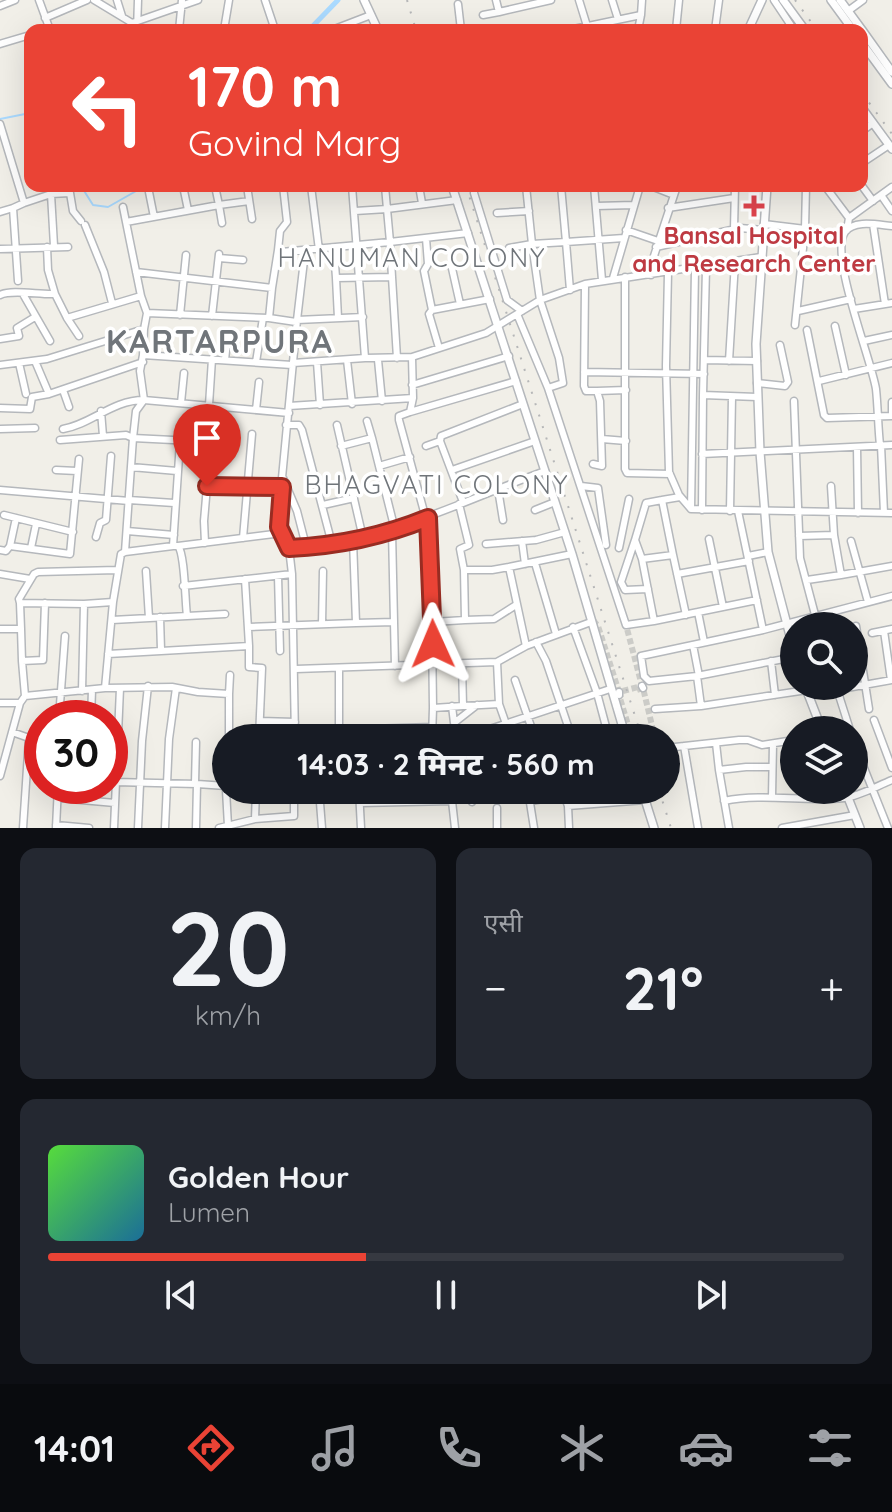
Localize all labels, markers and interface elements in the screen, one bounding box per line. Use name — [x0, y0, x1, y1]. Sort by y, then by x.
text: 170 m — [188, 51, 342, 121]
icon: left — [56, 56, 160, 160]
text: Govind Marg — [188, 120, 401, 165]
marker: Bansal Hospital and Research Center — [743, 195, 765, 217]
place label: Bansal Hospital and Research Center — [632, 220, 876, 278]
district label: HANUMAN COLONY — [277, 241, 547, 274]
district label: KARTARPURA — [106, 321, 334, 361]
pin — [173, 404, 241, 486]
icon: arrive — [185, 416, 229, 460]
district label: BHAGVATI COLONY — [304, 468, 570, 501]
position arrow — [391, 602, 475, 686]
map controls — [780, 612, 868, 804]
button: search — [780, 612, 868, 700]
speed limit sign: 30 — [24, 700, 128, 804]
button: layers — [780, 716, 868, 804]
text: 14:03 · 2 मिनट · 560 m — [297, 745, 595, 783]
text: 20 — [166, 882, 290, 1012]
text: एसी — [484, 906, 523, 939]
text: 21° — [623, 950, 704, 1025]
text: − — [484, 960, 507, 1015]
text: + — [819, 960, 844, 1015]
text: km/h — [195, 999, 261, 1032]
text: Golden Hour — [168, 1158, 349, 1196]
text: Lumen — [168, 1196, 250, 1229]
icon: previous — [159, 1273, 203, 1317]
icon: pause — [424, 1273, 468, 1317]
icon: next — [689, 1273, 733, 1317]
icon: directions — [183, 1420, 239, 1476]
icon: music — [307, 1420, 363, 1476]
icon: phone — [431, 1420, 487, 1476]
icon: climate — [554, 1420, 610, 1476]
icon: car — [678, 1420, 734, 1476]
icon: filters — [802, 1420, 858, 1476]
text: 14:01 — [34, 1426, 115, 1471]

